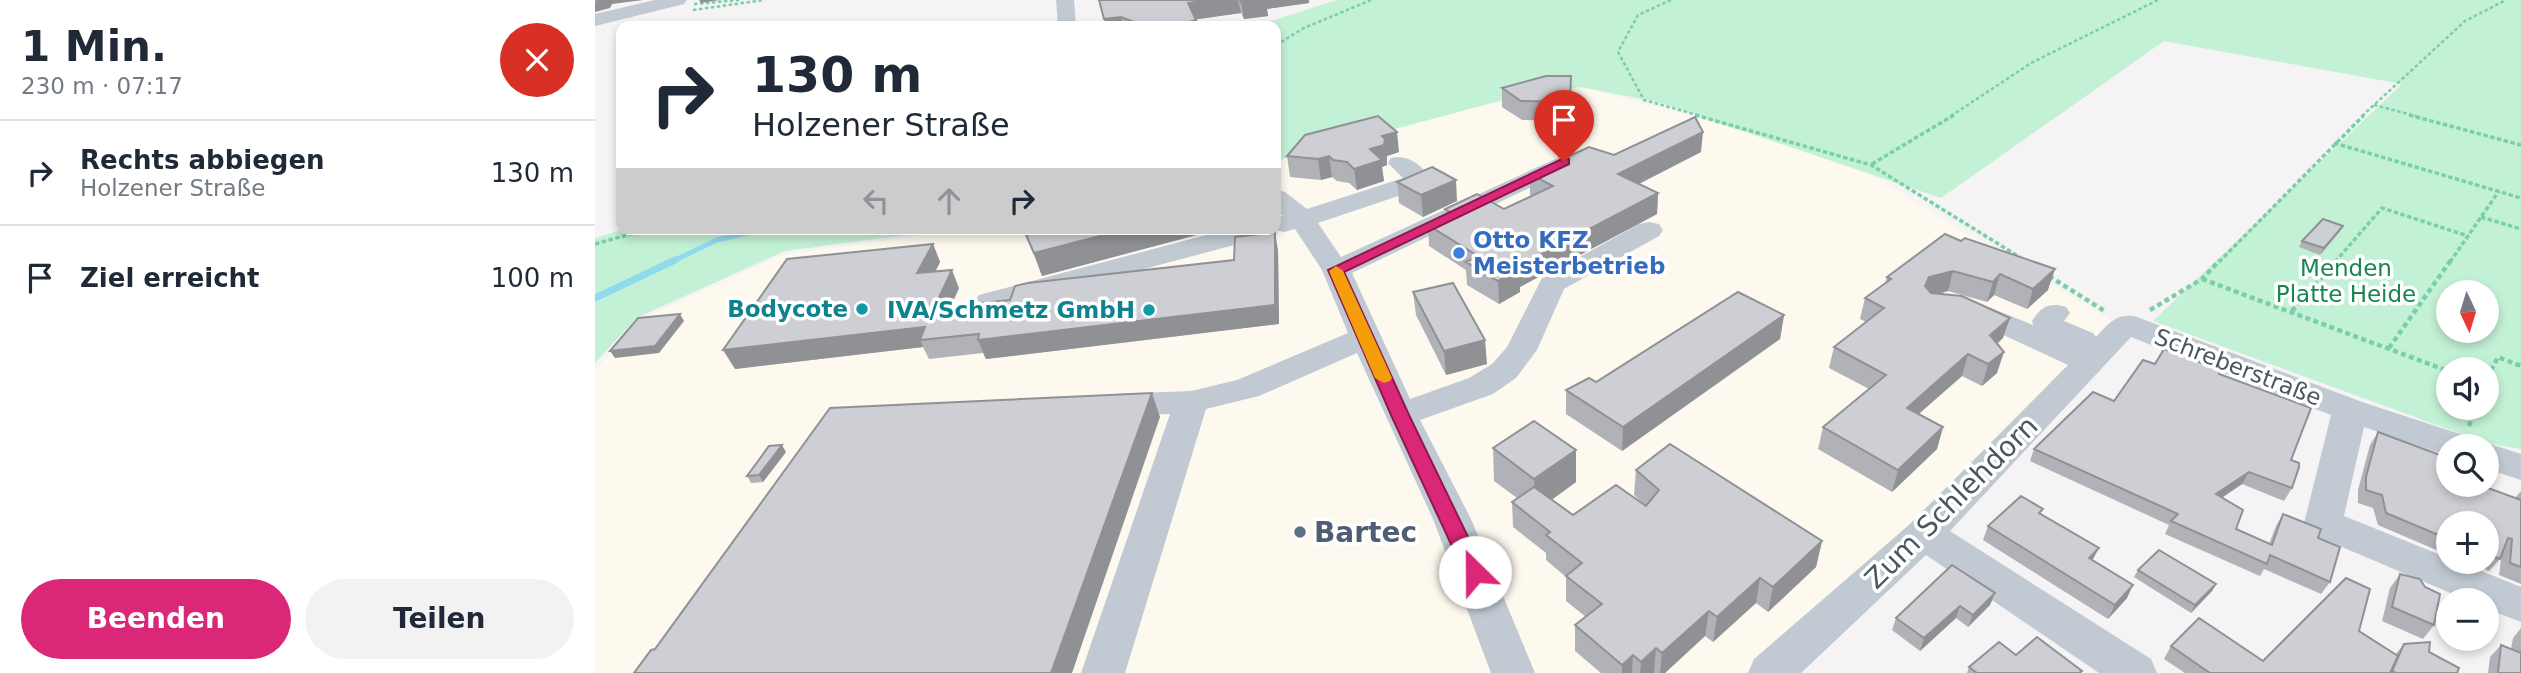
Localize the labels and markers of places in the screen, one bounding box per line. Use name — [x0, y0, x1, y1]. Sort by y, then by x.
pin — [1534, 90, 1594, 162]
place label: Otto KFZ Meisterbetrieb — [1473, 227, 1665, 279]
marker: Otto KFZ Meisterbetrieb — [1451, 245, 1467, 261]
place label: Bodycote — [727, 296, 848, 322]
place label: IVA/Schmetz GmbH — [887, 297, 1135, 323]
marker: Bodycote — [854, 301, 870, 317]
marker: IVA/Schmetz GmbH — [1141, 302, 1157, 318]
place label: Bartec — [1314, 516, 1417, 549]
marker: Bartec — [1292, 524, 1308, 540]

